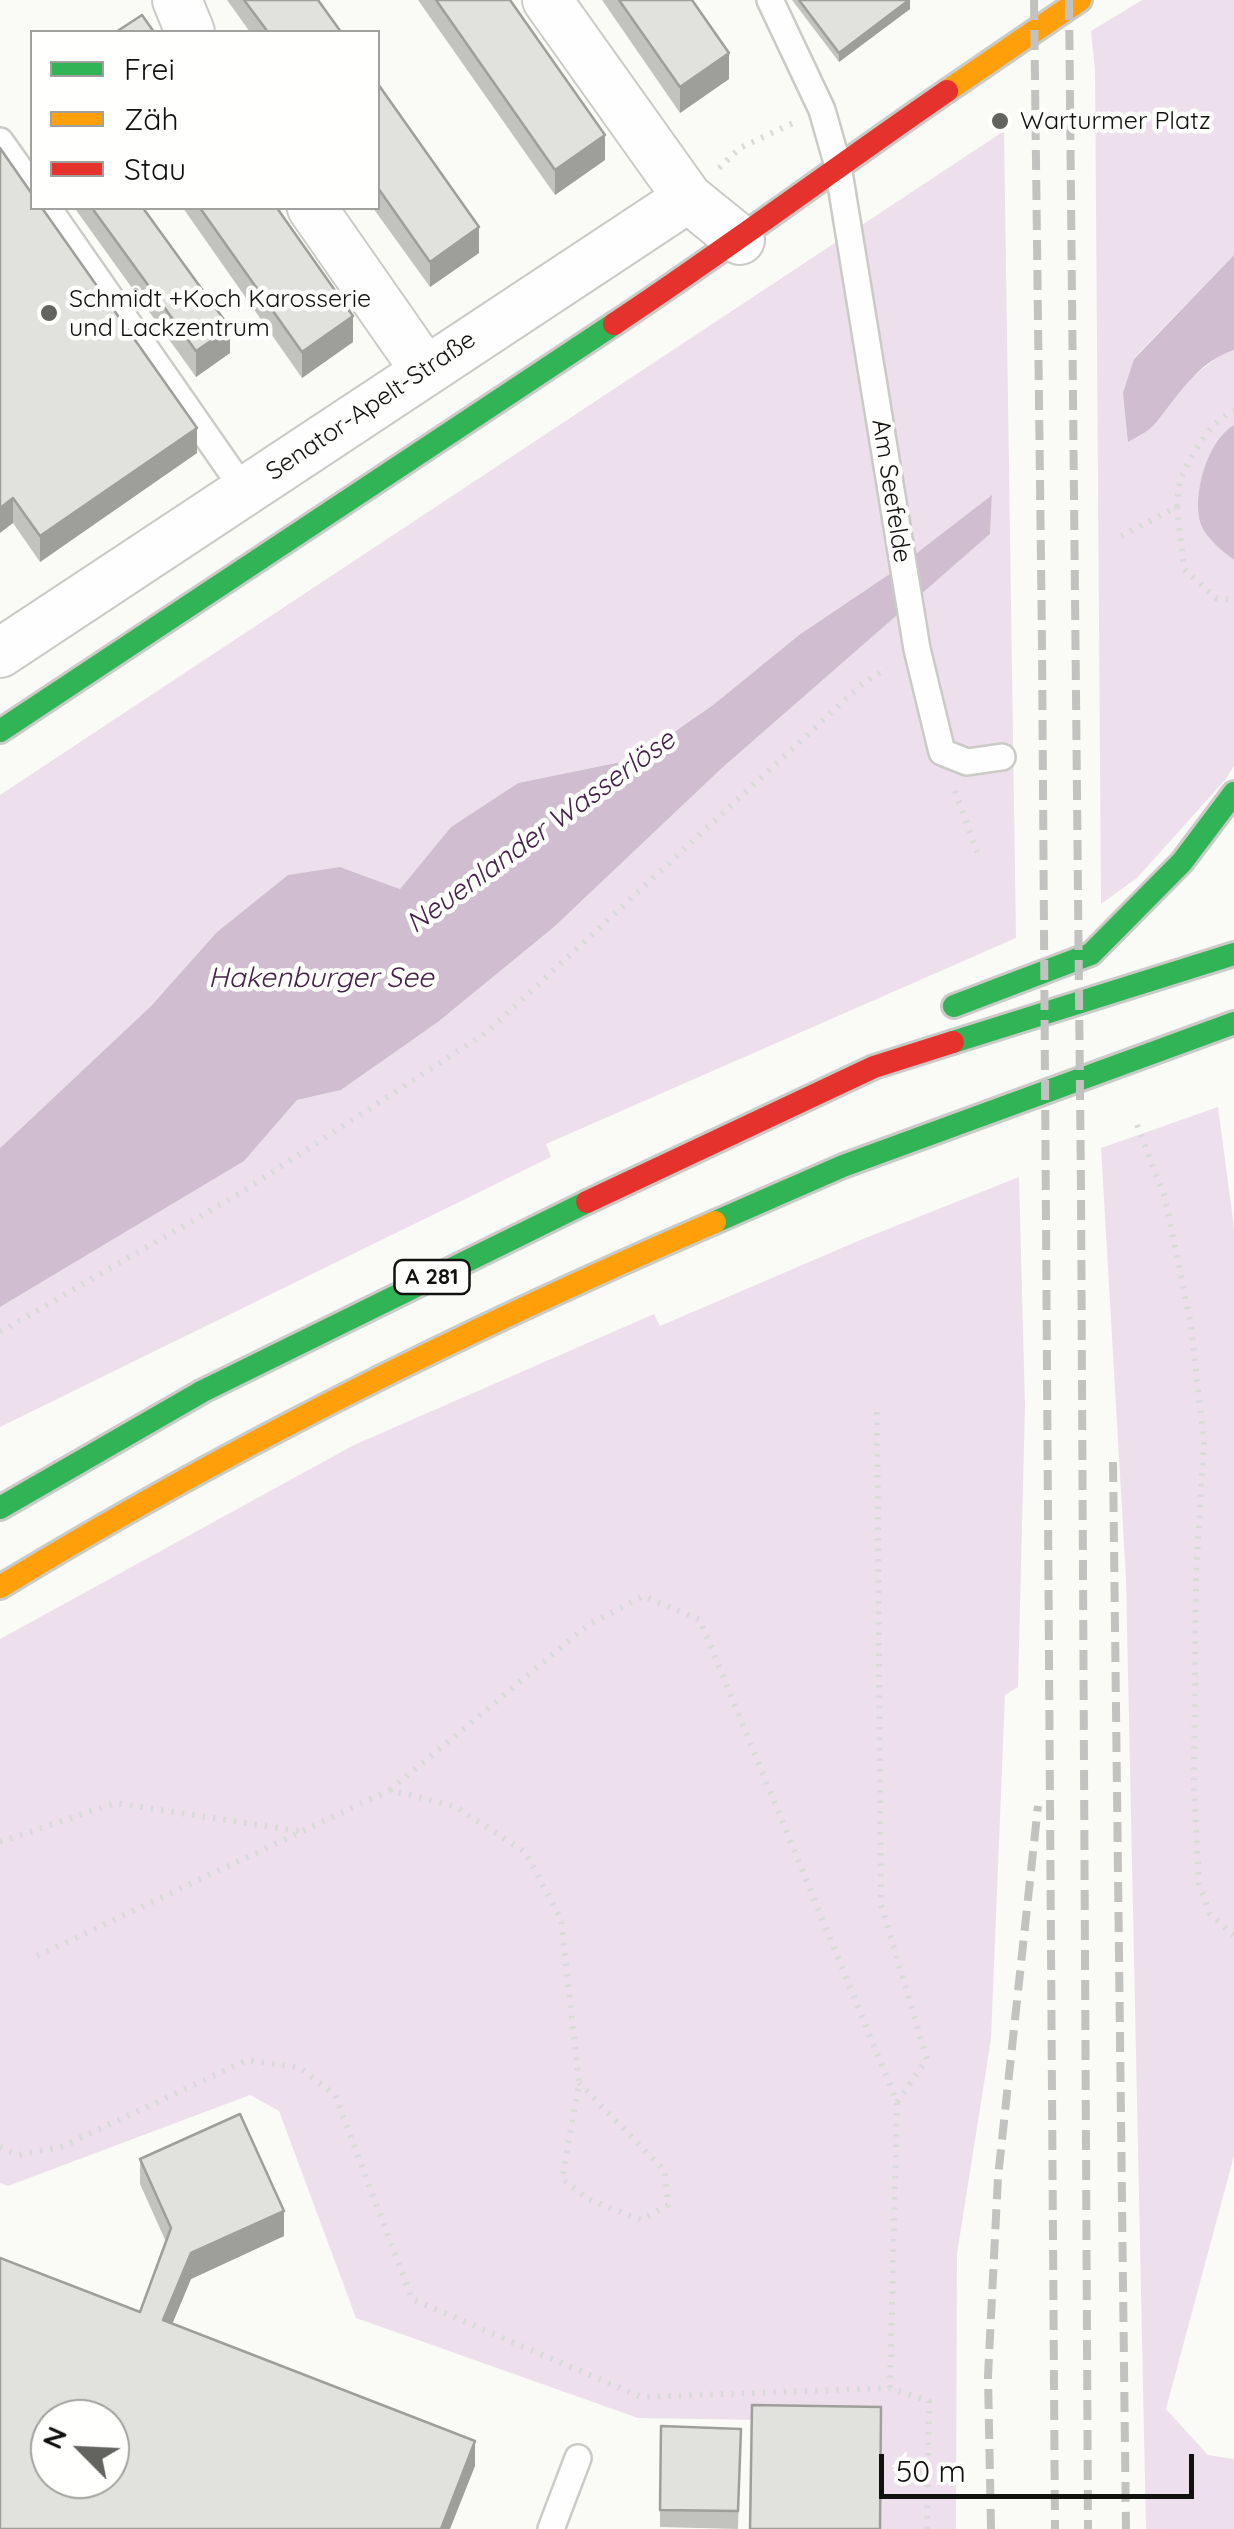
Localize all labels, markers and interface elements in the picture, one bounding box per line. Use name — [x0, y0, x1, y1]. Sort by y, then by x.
legend — [30, 30, 380, 210]
text: Frei — [124, 50, 175, 88]
text: Zäh — [124, 100, 179, 138]
place label: Warturmer Platz — [1020, 106, 1211, 136]
marker: Warturmer Platz — [989, 110, 1011, 132]
text: Stau — [124, 150, 186, 188]
place label: Schmidt +Koch Karosserie und Lackzentrum — [69, 284, 371, 343]
marker: Schmidt +Koch Karosserie und Lackzentrum — [38, 302, 60, 324]
street label: Senator-Apelt-Straße — [261, 325, 481, 487]
street label: Am Seefelde — [865, 417, 917, 565]
water label: Neuenlander Wasserlöse — [400, 723, 682, 941]
water label: Hakenburger See — [208, 962, 434, 996]
road number: A 281 — [394, 1260, 470, 1294]
north arrow — [30, 2399, 130, 2499]
text: N — [34, 2421, 74, 2454]
scale bar — [884, 2434, 1199, 2496]
text: 50 m — [896, 2452, 966, 2490]

